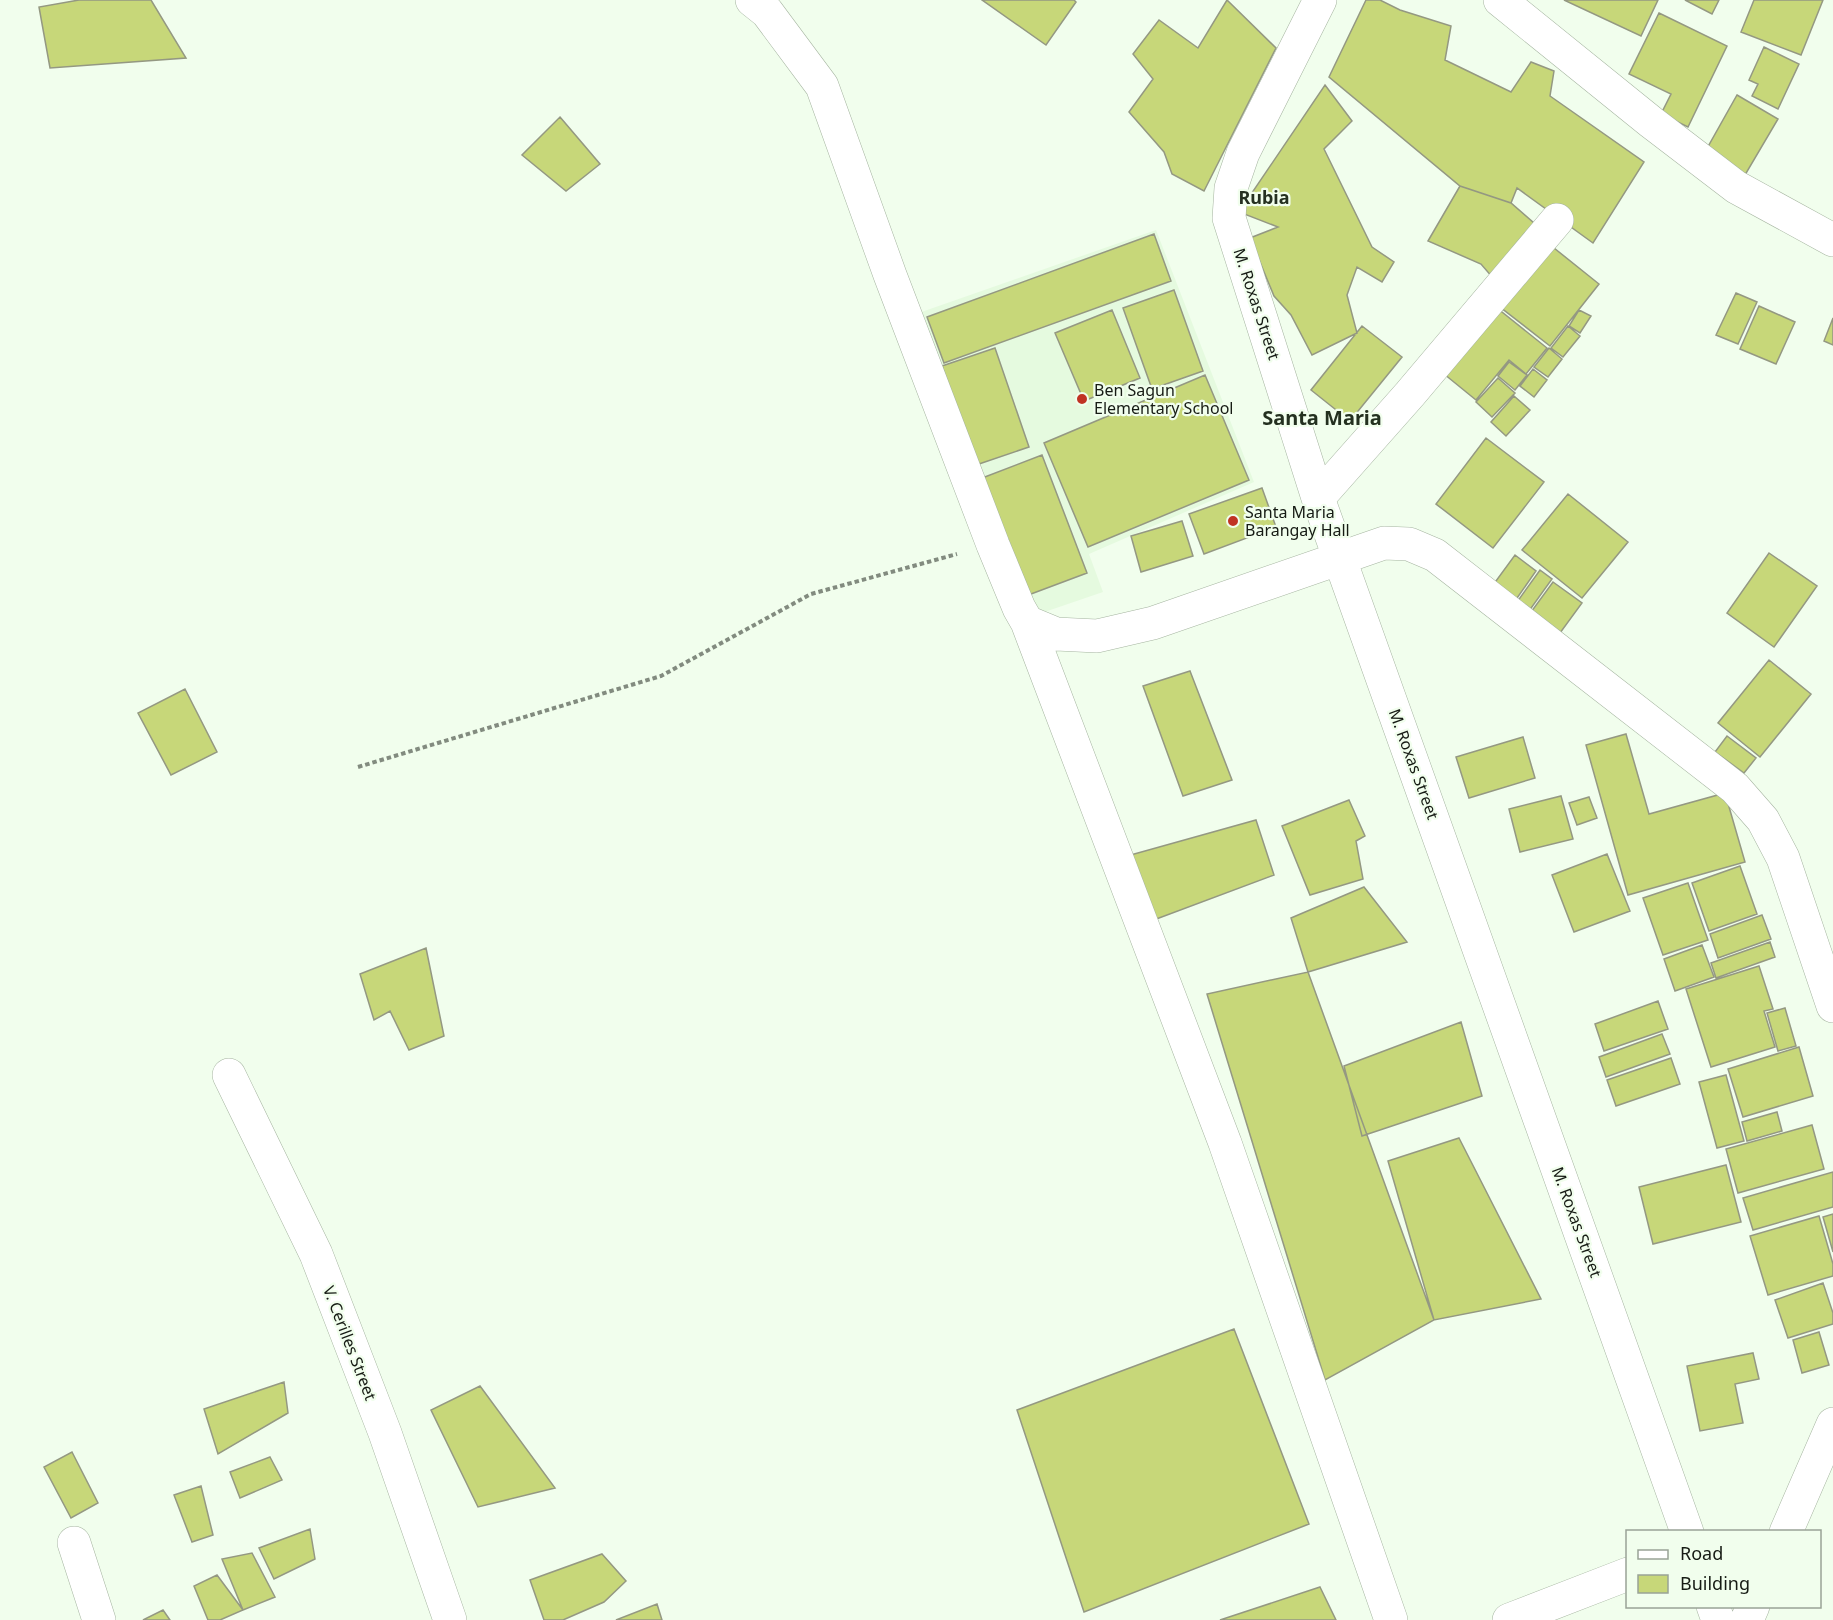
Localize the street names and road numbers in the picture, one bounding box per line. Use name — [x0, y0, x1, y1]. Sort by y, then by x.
street label: M. Roxas Street — [1229, 245, 1285, 363]
street label: M. Roxas Street — [1384, 706, 1444, 823]
street label: M. Roxas Street — [1547, 1164, 1607, 1281]
street label: V. Cerilles Street — [318, 1283, 382, 1404]

